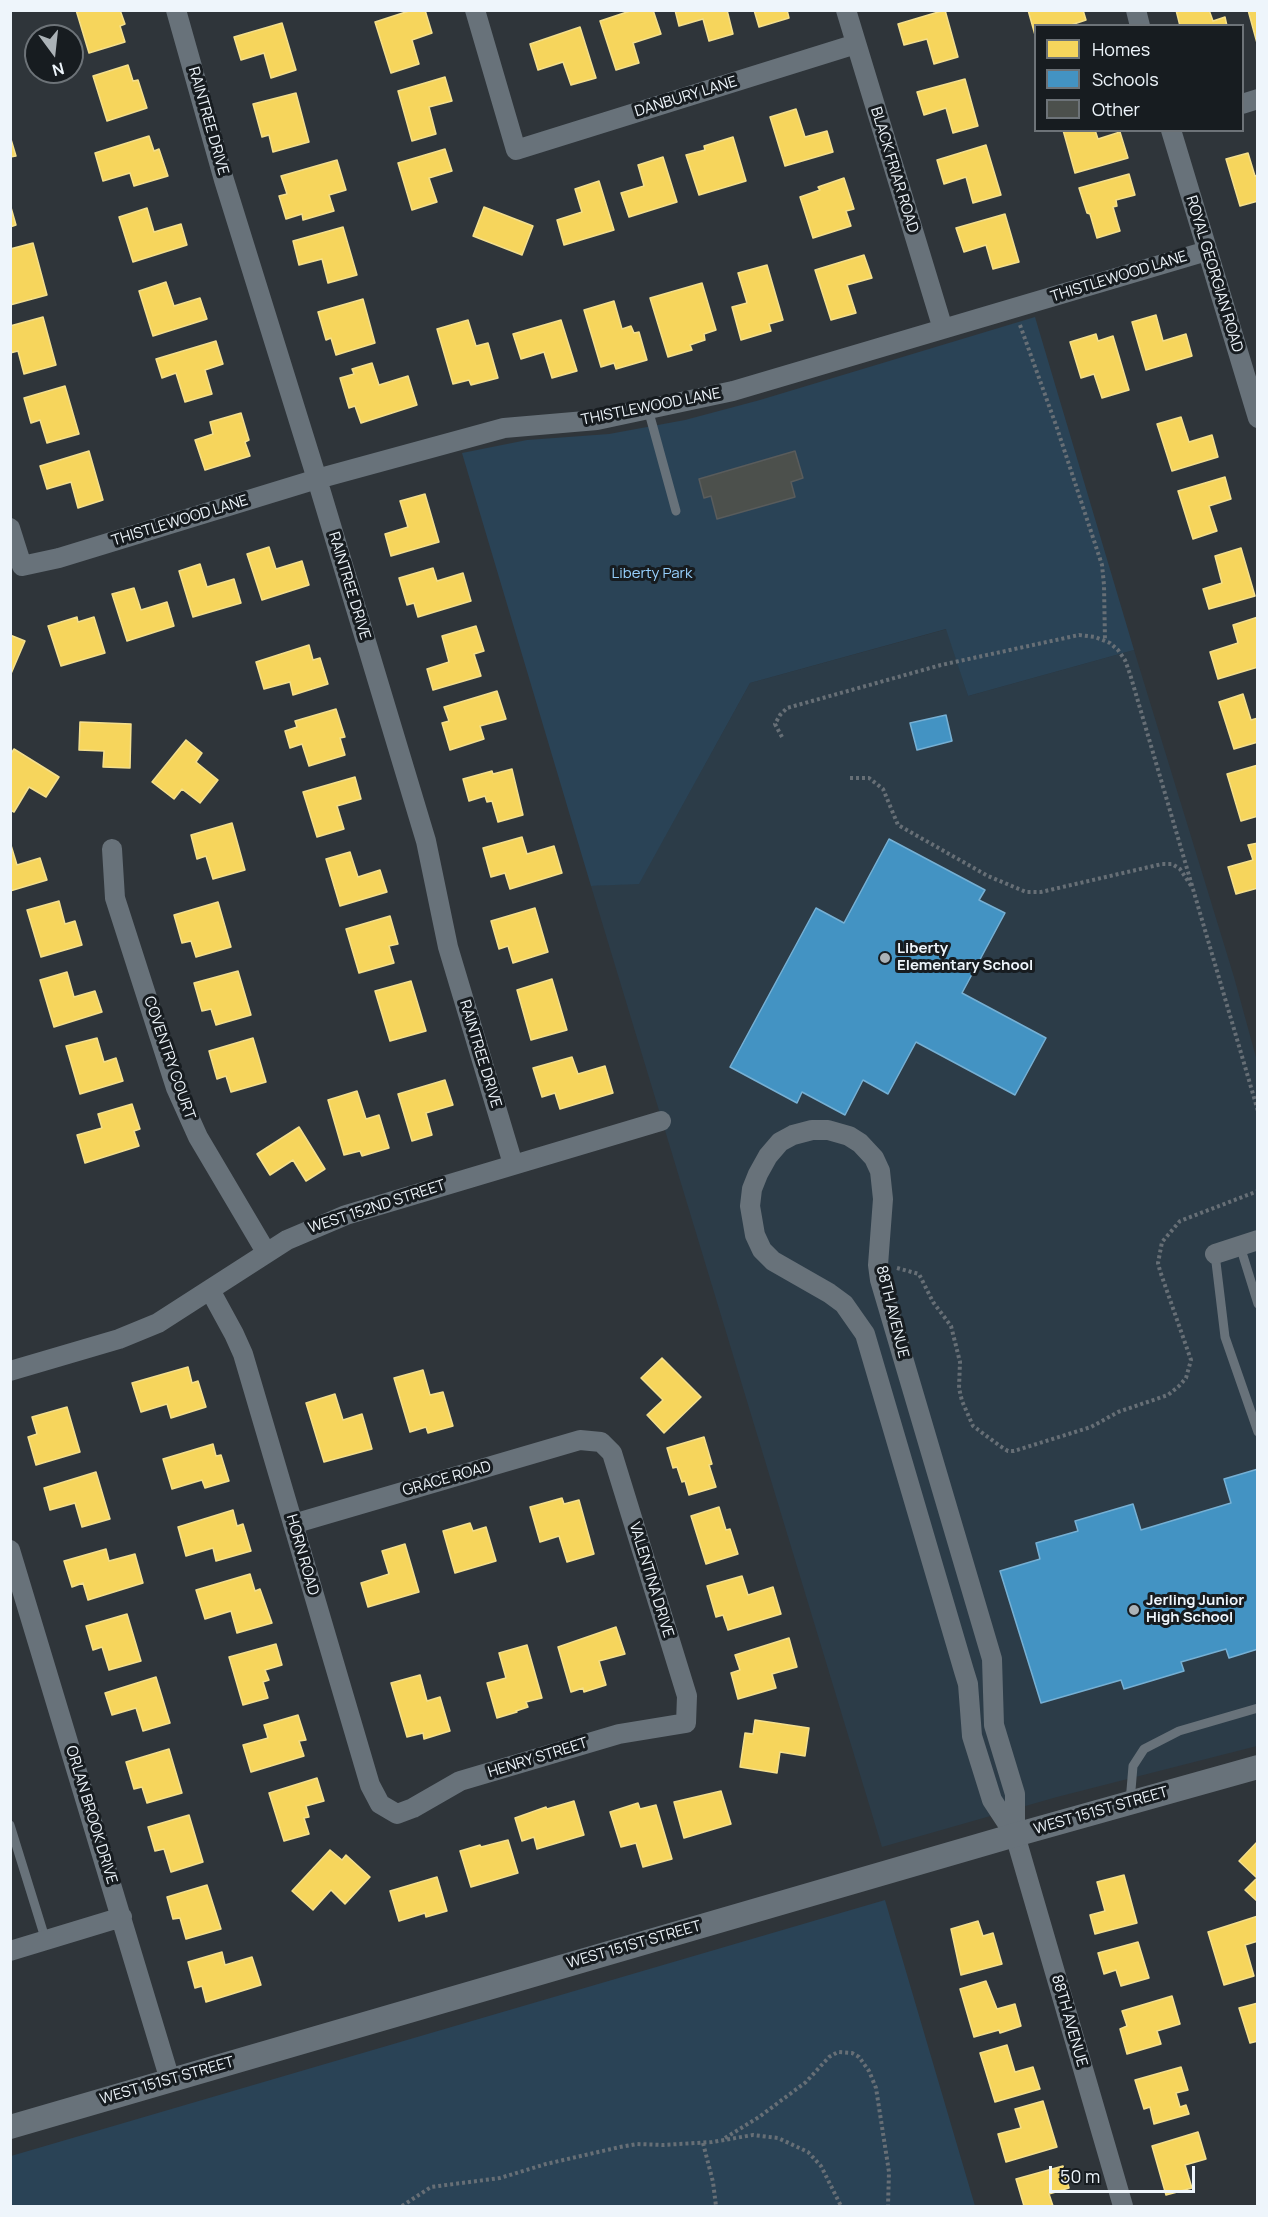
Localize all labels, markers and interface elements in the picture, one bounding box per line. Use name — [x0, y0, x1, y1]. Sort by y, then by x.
north arrow — [24, 24, 84, 84]
legend — [1034, 24, 1244, 132]
text: Homes — [1092, 37, 1150, 61]
text: N — [50, 57, 67, 82]
street label: RAINTREE DRIVE — [184, 65, 232, 177]
text: Schools — [1092, 67, 1159, 91]
street label: DANBURY LANE — [633, 73, 739, 121]
text: Other — [1092, 97, 1140, 121]
street label: BLACK FRIAR ROAD — [866, 105, 922, 235]
street label: ROYAL GEORGIAN ROAD — [1182, 194, 1246, 354]
street label: THISTLEWOOD LANE — [1049, 248, 1189, 306]
street label: THISTLEWOOD LANE — [580, 385, 722, 429]
street label: THISTLEWOOD LANE — [110, 492, 250, 550]
street label: RAINTREE DRIVE — [324, 530, 374, 642]
park label: Liberty Park — [612, 565, 692, 583]
place label: Liberty Elementary School — [897, 940, 1033, 975]
marker: Liberty Elementary School — [878, 951, 892, 965]
street label: COVENTRY COURT — [139, 994, 199, 1122]
street label: RAINTREE DRIVE — [455, 998, 505, 1110]
street label: WEST 152ND STREET — [306, 1176, 448, 1238]
street label: 88TH AVENUE — [872, 1264, 912, 1360]
street label: GRACE ROAD — [401, 1458, 493, 1500]
street label: HORN ROAD — [282, 1512, 322, 1598]
street label: VALENTINA DRIVE — [625, 1520, 677, 1640]
place label: Jerling Junior High School — [1146, 1592, 1244, 1627]
marker: Jerling Junior High School — [1127, 1603, 1141, 1617]
street label: HENRY STREET — [486, 1734, 590, 1782]
street label: ORLAN BROOK DRIVE — [61, 1744, 121, 1886]
street label: WEST 151ST STREET — [1032, 1783, 1170, 1839]
street label: WEST 151ST STREET — [565, 1917, 703, 1973]
street label: 88TH AVENUE — [1047, 1973, 1091, 2069]
street label: WEST 151ST STREET — [98, 2053, 236, 2109]
scale bar — [1052, 2154, 1198, 2192]
text: 50 m — [1060, 2164, 1100, 2188]

